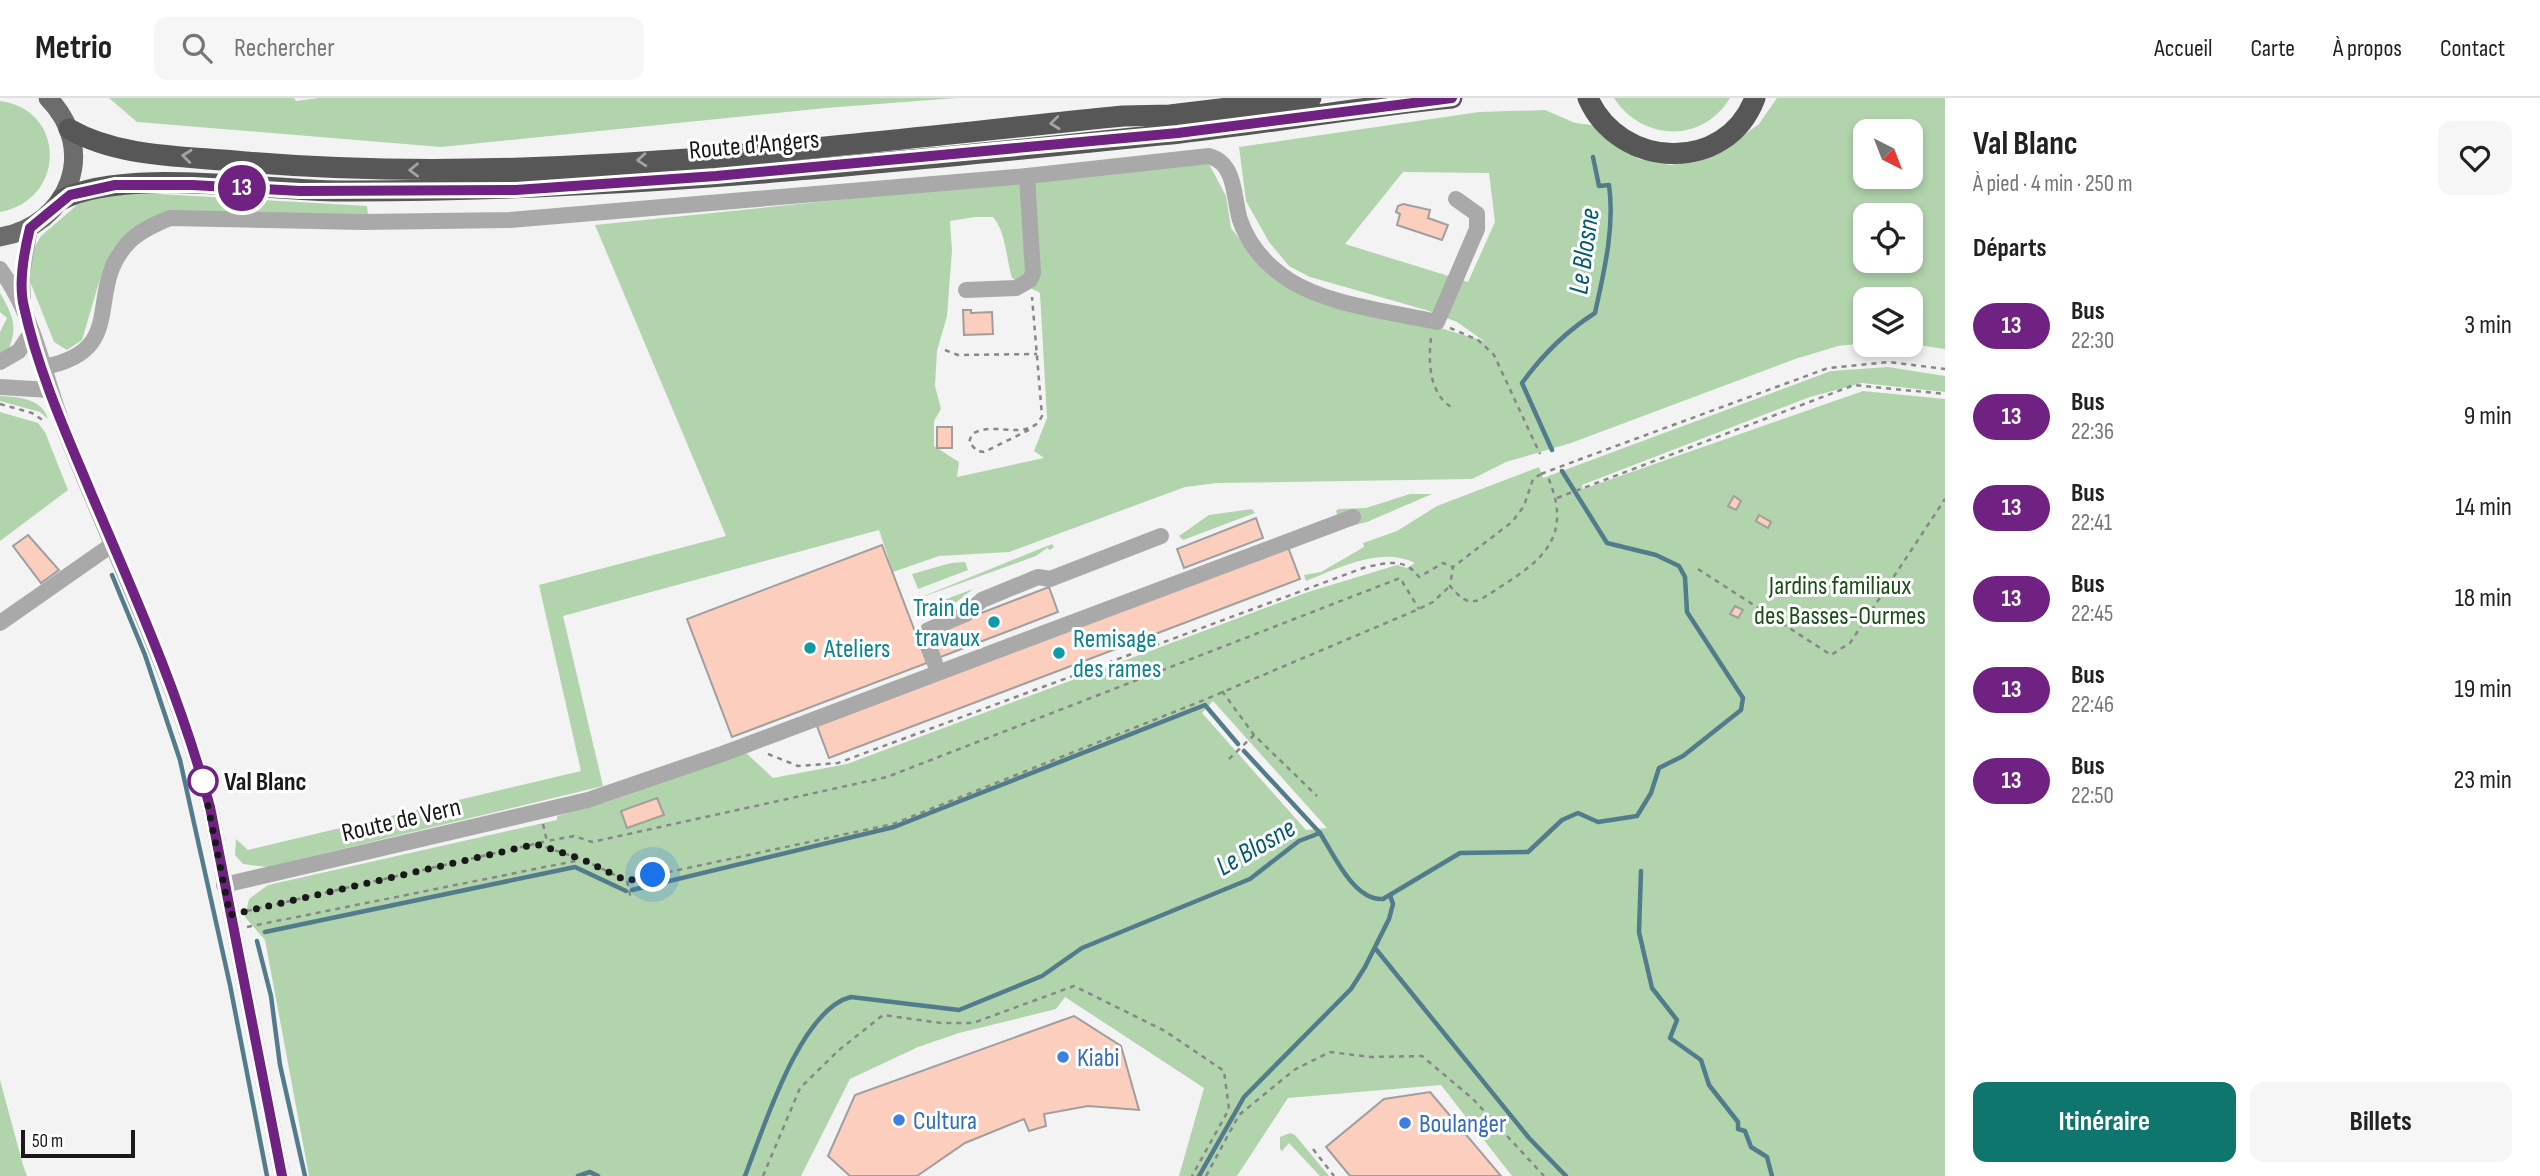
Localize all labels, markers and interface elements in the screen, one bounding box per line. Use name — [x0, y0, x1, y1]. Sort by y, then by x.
search box — [154, 17, 644, 80]
text: Metrio — [35, 28, 112, 68]
icon: search — [178, 29, 216, 67]
text: Rechercher — [234, 33, 335, 64]
text: Accueil — [2154, 34, 2213, 63]
text: Carte — [2251, 34, 2295, 63]
text: À propos — [2333, 34, 2402, 63]
text: Contact — [2440, 34, 2505, 63]
one-way arrow — [1049, 115, 1060, 130]
north arrow — [1853, 119, 1923, 189]
map controls — [1853, 119, 1923, 357]
button: heart — [2438, 121, 2512, 195]
street label: Route d'Angers — [688, 124, 820, 167]
text: Val Blanc — [1973, 124, 2078, 164]
one-way arrow — [182, 149, 193, 164]
one-way arrow — [636, 152, 647, 167]
one-way arrow — [409, 163, 420, 178]
line badge: 13 — [210, 165, 274, 211]
text: À pied · 4 min · 250 m — [1973, 170, 2132, 198]
text: 13 — [232, 173, 252, 202]
button: locate — [1853, 203, 1923, 273]
water label: Le Blosne — [1562, 206, 1607, 296]
text: Départs — [1973, 233, 2046, 264]
button: layers — [1853, 287, 1923, 357]
text: Bus — [2071, 296, 2105, 327]
text: 3 min — [2464, 310, 2512, 341]
text: 13 — [2001, 311, 2022, 340]
text: 22:30 — [2071, 327, 2114, 355]
text: Bus — [2071, 387, 2105, 418]
text: 9 min — [2464, 401, 2512, 432]
text: 13 — [2001, 402, 2022, 431]
text: 22:36 — [2071, 418, 2114, 446]
text: Bus — [2071, 478, 2105, 509]
text: 14 min — [2455, 492, 2512, 523]
text: 13 — [2001, 493, 2022, 522]
text: 22:41 — [2071, 509, 2112, 537]
text: Bus — [2071, 569, 2105, 600]
park label: Jardins familiaux des Basses-Ourmes — [1754, 571, 1926, 632]
text: 18 min — [2455, 583, 2512, 614]
text: 13 — [2001, 584, 2022, 613]
place label: Train de travaux — [913, 593, 980, 654]
text: 22:45 — [2071, 600, 2113, 628]
marker: Train de travaux — [986, 614, 1002, 630]
place label: Remisage des rames — [1073, 624, 1161, 685]
place label: Ateliers — [823, 634, 890, 665]
marker: Ateliers — [802, 640, 818, 656]
marker: Remisage des rames — [1051, 645, 1067, 661]
text: Bus — [2071, 660, 2105, 691]
text: 19 min — [2455, 674, 2512, 705]
text: 13 — [2001, 675, 2022, 704]
text: 22:46 — [2071, 691, 2114, 719]
text: Bus — [2071, 751, 2105, 782]
text: 23 min — [2454, 765, 2512, 796]
marker: Val Blanc — [188, 766, 218, 796]
text: 13 — [2001, 766, 2022, 795]
place label: Val Blanc — [224, 767, 307, 798]
text: 22:50 — [2071, 782, 2114, 810]
street label: Route de Vern — [339, 792, 464, 849]
water label: Le Blosne — [1210, 811, 1301, 883]
your location — [635, 857, 670, 892]
place label: Kiabi — [1077, 1043, 1119, 1074]
marker: Kiabi — [1055, 1049, 1071, 1065]
button: Itinéraire — [1973, 1082, 2236, 1162]
button: Billets — [2250, 1082, 2512, 1162]
place label: Cultura — [913, 1106, 977, 1137]
place label: Boulanger — [1419, 1109, 1507, 1140]
marker: Cultura — [891, 1112, 907, 1128]
marker: Boulanger — [1397, 1115, 1413, 1131]
scale bar — [21, 1127, 135, 1159]
text: 50 m — [32, 1130, 63, 1153]

